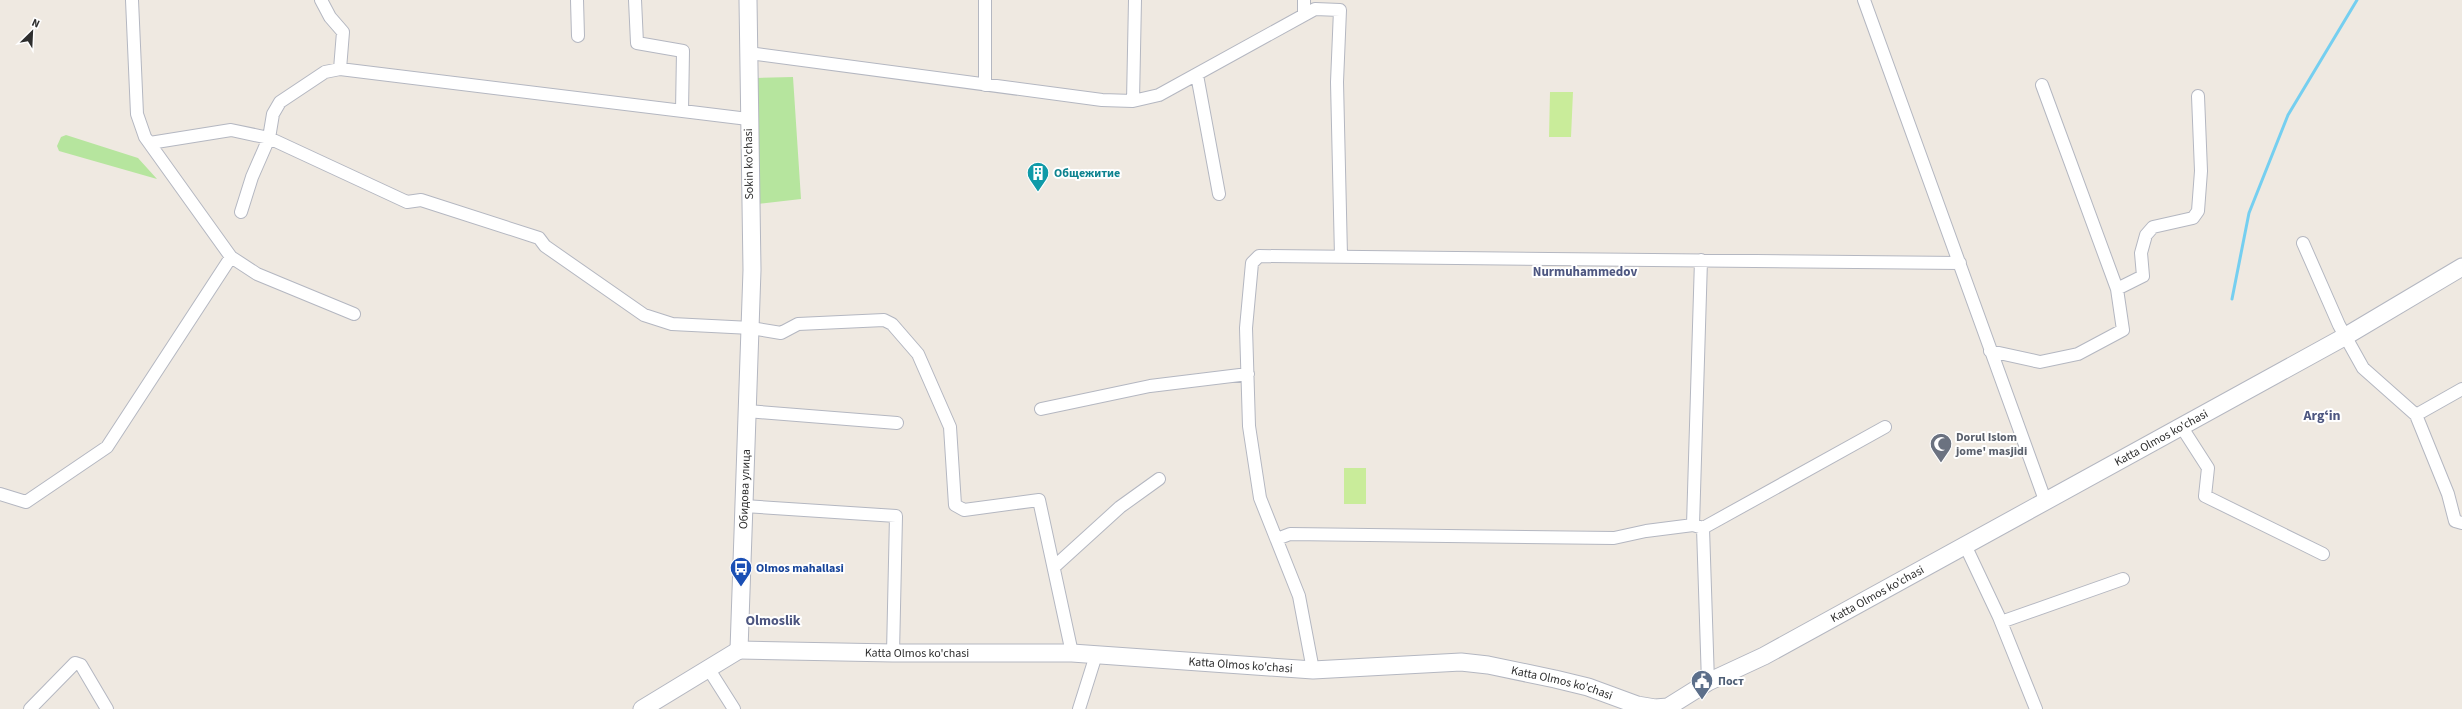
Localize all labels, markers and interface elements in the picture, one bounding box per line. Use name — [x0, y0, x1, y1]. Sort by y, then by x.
north arrow — [12, 12, 52, 52]
text: N — [29, 15, 42, 32]
street label: Sokin ko'chasi — [740, 128, 758, 200]
building icon: Общежитие — [1025, 160, 1051, 193]
place label: Общежитие — [1054, 165, 1120, 182]
district label: Nurmuhammedov — [1533, 263, 1637, 281]
street label: Katta Olmos ko'chasi — [2111, 405, 2211, 470]
district label: Argʻin — [2302, 406, 2341, 426]
place label: Dorul Islom jome' masjidi — [1955, 429, 2027, 460]
mosque icon: Dorul Islom jome' masjidi — [1928, 431, 1954, 464]
street label: Обидова улица — [735, 449, 754, 530]
bus stop icon: Olmos mahallasi — [728, 555, 754, 588]
place label: Olmos mahallasi — [756, 560, 844, 577]
street label: Katta Olmos ko'chasi — [1827, 561, 1927, 626]
district label: Olmoslik — [745, 611, 801, 631]
street label: Katta Olmos ko'chasi — [865, 644, 969, 662]
street label: Katta Olmos ko'chasi — [1188, 653, 1293, 677]
street label: Katta Olmos ko'chasi — [1510, 662, 1615, 704]
public building icon: Пост — [1689, 668, 1715, 701]
place label: Пост — [1718, 673, 1744, 690]

